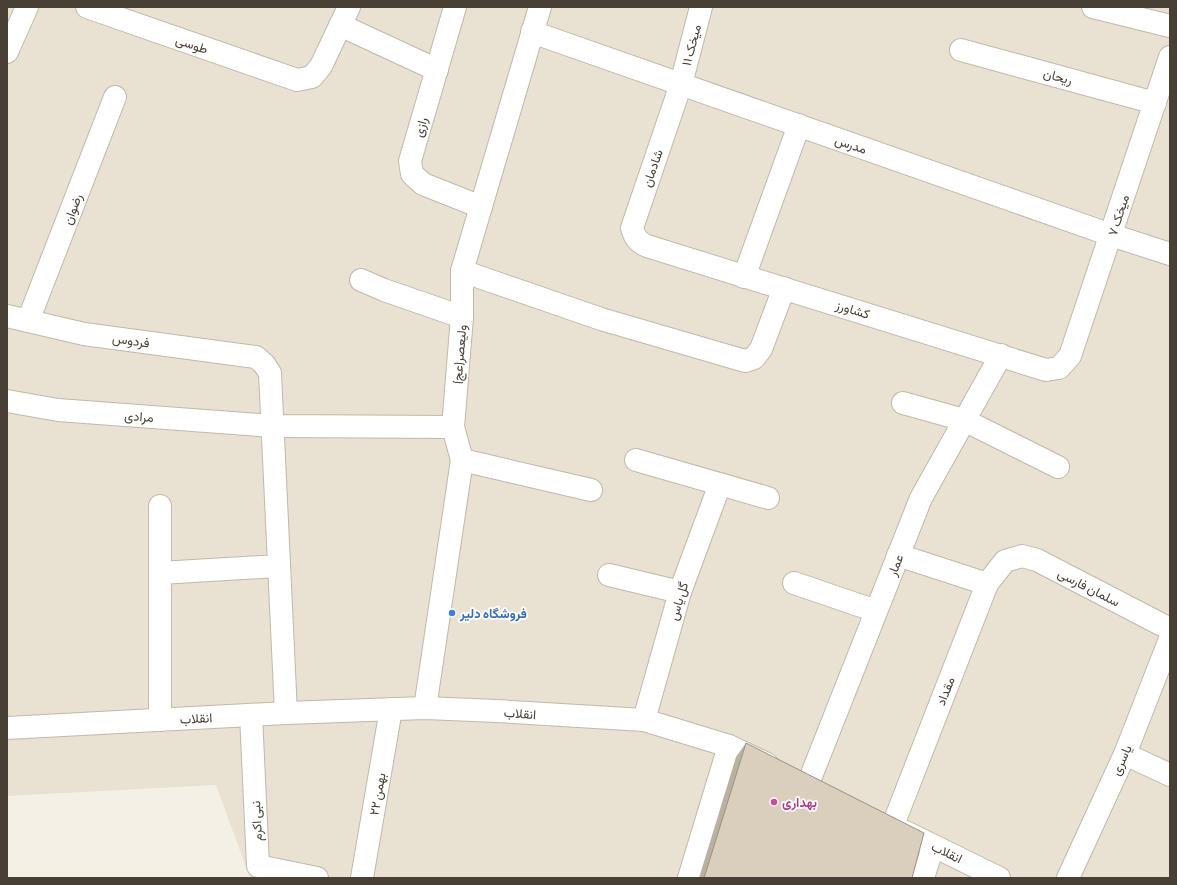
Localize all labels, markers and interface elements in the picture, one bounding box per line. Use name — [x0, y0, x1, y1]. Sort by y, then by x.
street label: میخک ۱۱ — [679, 23, 705, 68]
street label: طوسی — [173, 32, 210, 58]
street label: ریحان — [1041, 65, 1074, 89]
street label: رازی — [410, 115, 431, 139]
street label: مدرس — [833, 132, 869, 158]
street label: شادمان — [639, 147, 667, 189]
street label: رضوان — [60, 192, 86, 227]
street label: میخک ۷ — [1105, 193, 1133, 238]
street label: کشاورز — [833, 297, 872, 323]
street label: ولیعصر(عج) — [449, 324, 472, 384]
street label: فردوس — [111, 330, 150, 352]
street label: مرادی — [124, 408, 154, 426]
street label: عمار — [884, 552, 907, 579]
street label: سلمان فارسی — [1055, 565, 1122, 610]
street label: گل یاس — [666, 580, 692, 622]
place label: فروشگاه دلیر — [459, 606, 527, 622]
marker: فروشگاه دلیر — [447, 608, 457, 618]
street label: مقداد — [933, 675, 959, 708]
street label: انقلاب — [503, 705, 537, 723]
street label: انقلاب — [179, 710, 213, 728]
street label: یاسری — [1108, 743, 1136, 778]
street label: ۲۲ بهمن — [366, 772, 390, 817]
place label: بهداری — [782, 795, 817, 811]
marker: بهداری — [769, 797, 779, 807]
street label: نبی اکرم — [248, 800, 266, 842]
street label: انقلاب — [928, 839, 965, 867]

